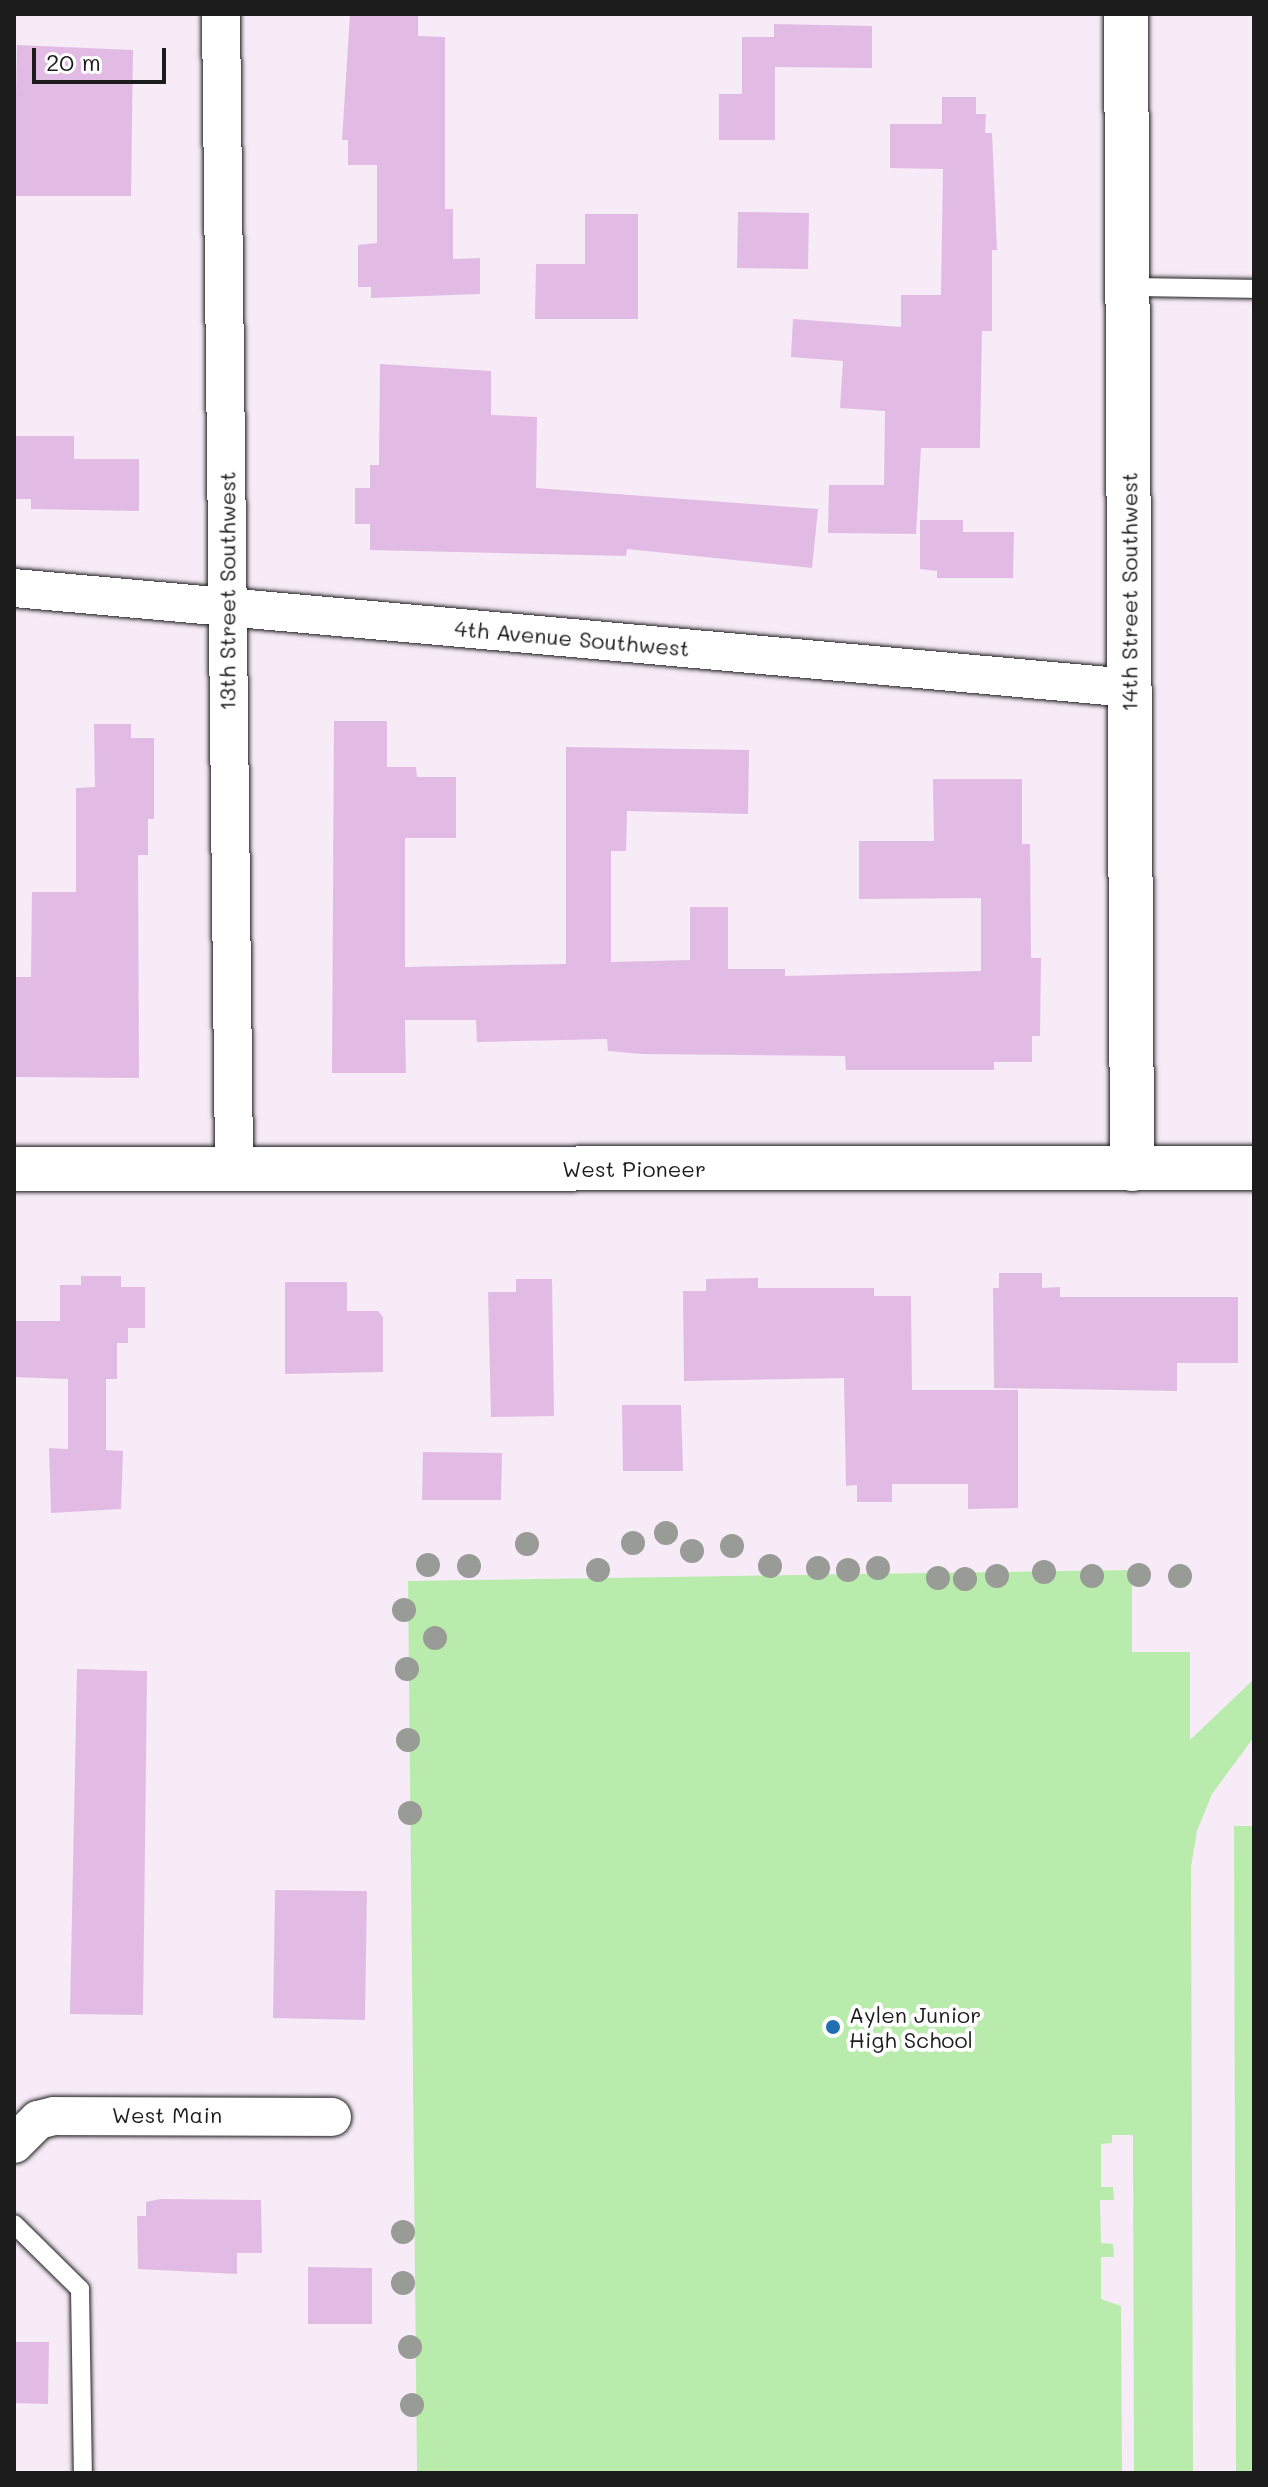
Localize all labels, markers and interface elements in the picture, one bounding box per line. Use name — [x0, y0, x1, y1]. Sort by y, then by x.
scale bar — [36, 32, 170, 82]
text: 20 m — [46, 46, 101, 77]
street label: 13th Street Southwest — [214, 471, 240, 711]
street label: 14th Street Southwest — [1116, 472, 1142, 712]
street label: 4th Avenue Southwest — [453, 615, 691, 661]
street label: West Pioneer — [562, 1156, 706, 1182]
place label: Aylen Junior High School — [849, 2001, 981, 2052]
marker: Aylen Junior High School — [824, 2018, 842, 2036]
street label: West Main — [112, 2102, 222, 2128]

